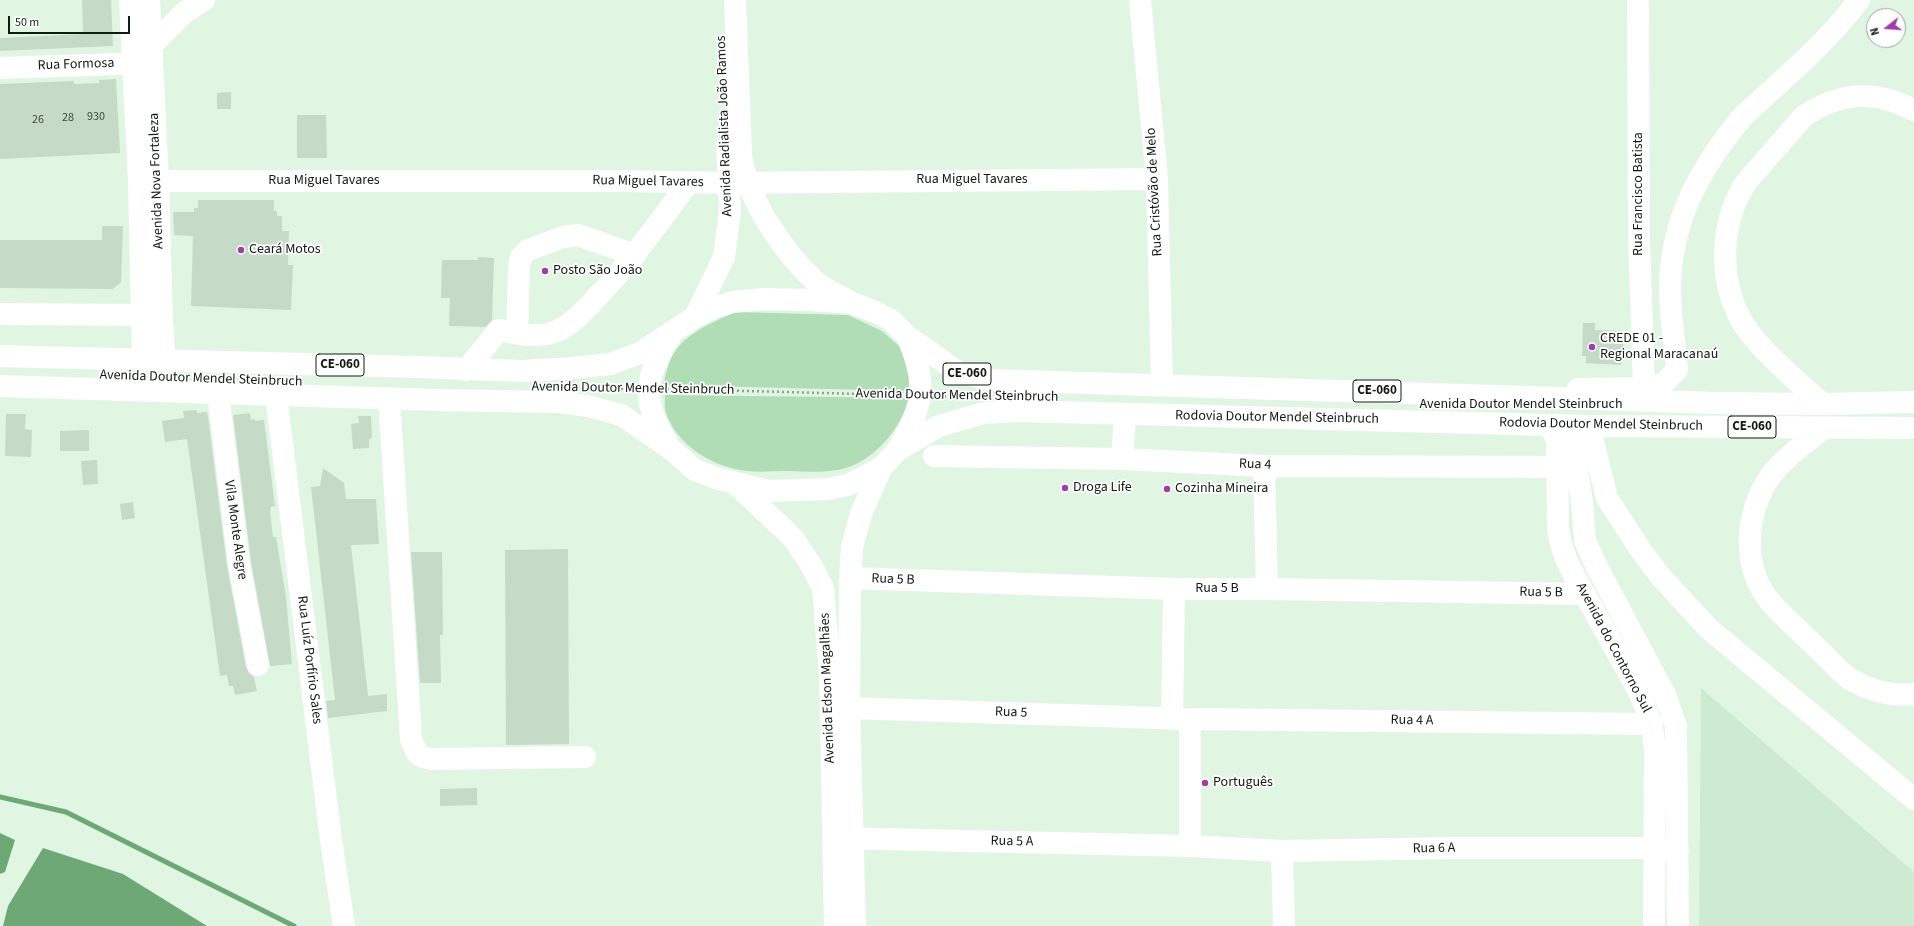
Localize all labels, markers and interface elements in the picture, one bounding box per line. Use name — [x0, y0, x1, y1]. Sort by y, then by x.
scale bar — [10, 8, 132, 34]
north arrow — [1866, 8, 1906, 48]
text: 50 m — [15, 14, 39, 31]
text: N — [1867, 26, 1883, 37]
street label: Avenida Radialista João Ramos — [713, 35, 737, 217]
street label: Rua Formosa — [37, 55, 115, 75]
house number: 930 — [87, 110, 105, 124]
house number: 28 — [62, 111, 74, 125]
house number: 26 — [32, 113, 44, 127]
street label: Avenida Nova Fortaleza — [146, 113, 168, 249]
street label: Rua Cristóvão de Melo — [1143, 127, 1167, 257]
street label: Rua Francisco Batista — [1631, 132, 1647, 256]
street label: Rua Miguel Tavares — [916, 172, 1028, 188]
street label: Rua Miguel Tavares — [268, 173, 380, 189]
street label: Rua Miguel Tavares — [592, 173, 704, 191]
place label: Ceará Motos — [249, 242, 321, 258]
marker: Ceará Motos — [236, 245, 246, 255]
place label: Posto São João — [553, 263, 642, 279]
marker: Posto São João — [540, 266, 550, 276]
place label: CREDE 01 - Regional Maracanaú — [1600, 331, 1718, 364]
marker: CREDE 01 - Regional Maracanaú — [1587, 342, 1597, 352]
road number: CE-060 — [316, 354, 364, 376]
road number: CE-060 — [943, 363, 991, 385]
street label: Avenida Doutor Mendel Steinbruch — [99, 367, 303, 391]
street label: Avenida Doutor Mendel Steinbruch — [531, 379, 735, 399]
road number: CE-060 — [1353, 380, 1401, 402]
street label: Avenida Doutor Mendel Steinbruch — [855, 386, 1059, 406]
street label: Avenida Doutor Mendel Steinbruch — [1419, 397, 1623, 413]
street label: Rodovia Doutor Mendel Steinbruch — [1175, 408, 1379, 428]
street label: Rodovia Doutor Mendel Steinbruch — [1499, 415, 1703, 435]
road number: CE-060 — [1728, 416, 1776, 438]
street label: Rua 4 — [1239, 456, 1271, 474]
street label: Vila Monte Alegre — [220, 479, 250, 581]
place label: Droga Life — [1073, 480, 1132, 496]
place label: Cozinha Mineira — [1175, 481, 1268, 497]
marker: Droga Life — [1060, 483, 1070, 493]
marker: Cozinha Mineira — [1162, 484, 1172, 494]
street label: Rua 5 B — [871, 571, 915, 589]
street label: Avenida do Contorno Sul — [1572, 580, 1654, 716]
street label: Rua 5 B — [1195, 581, 1239, 597]
street label: Rua 5 B — [1519, 584, 1563, 602]
street label: Rua Luíz Porfírio Sales — [293, 595, 325, 725]
street label: Avenida Edson Magalhães — [817, 612, 839, 764]
street label: Rua 5 — [995, 704, 1027, 722]
street label: Rua 4 A — [1390, 712, 1434, 730]
place label: Português — [1213, 775, 1273, 791]
marker: Português — [1200, 778, 1210, 788]
street label: Rua 5 A — [990, 833, 1034, 851]
street label: Rua 6 A — [1412, 840, 1456, 858]

